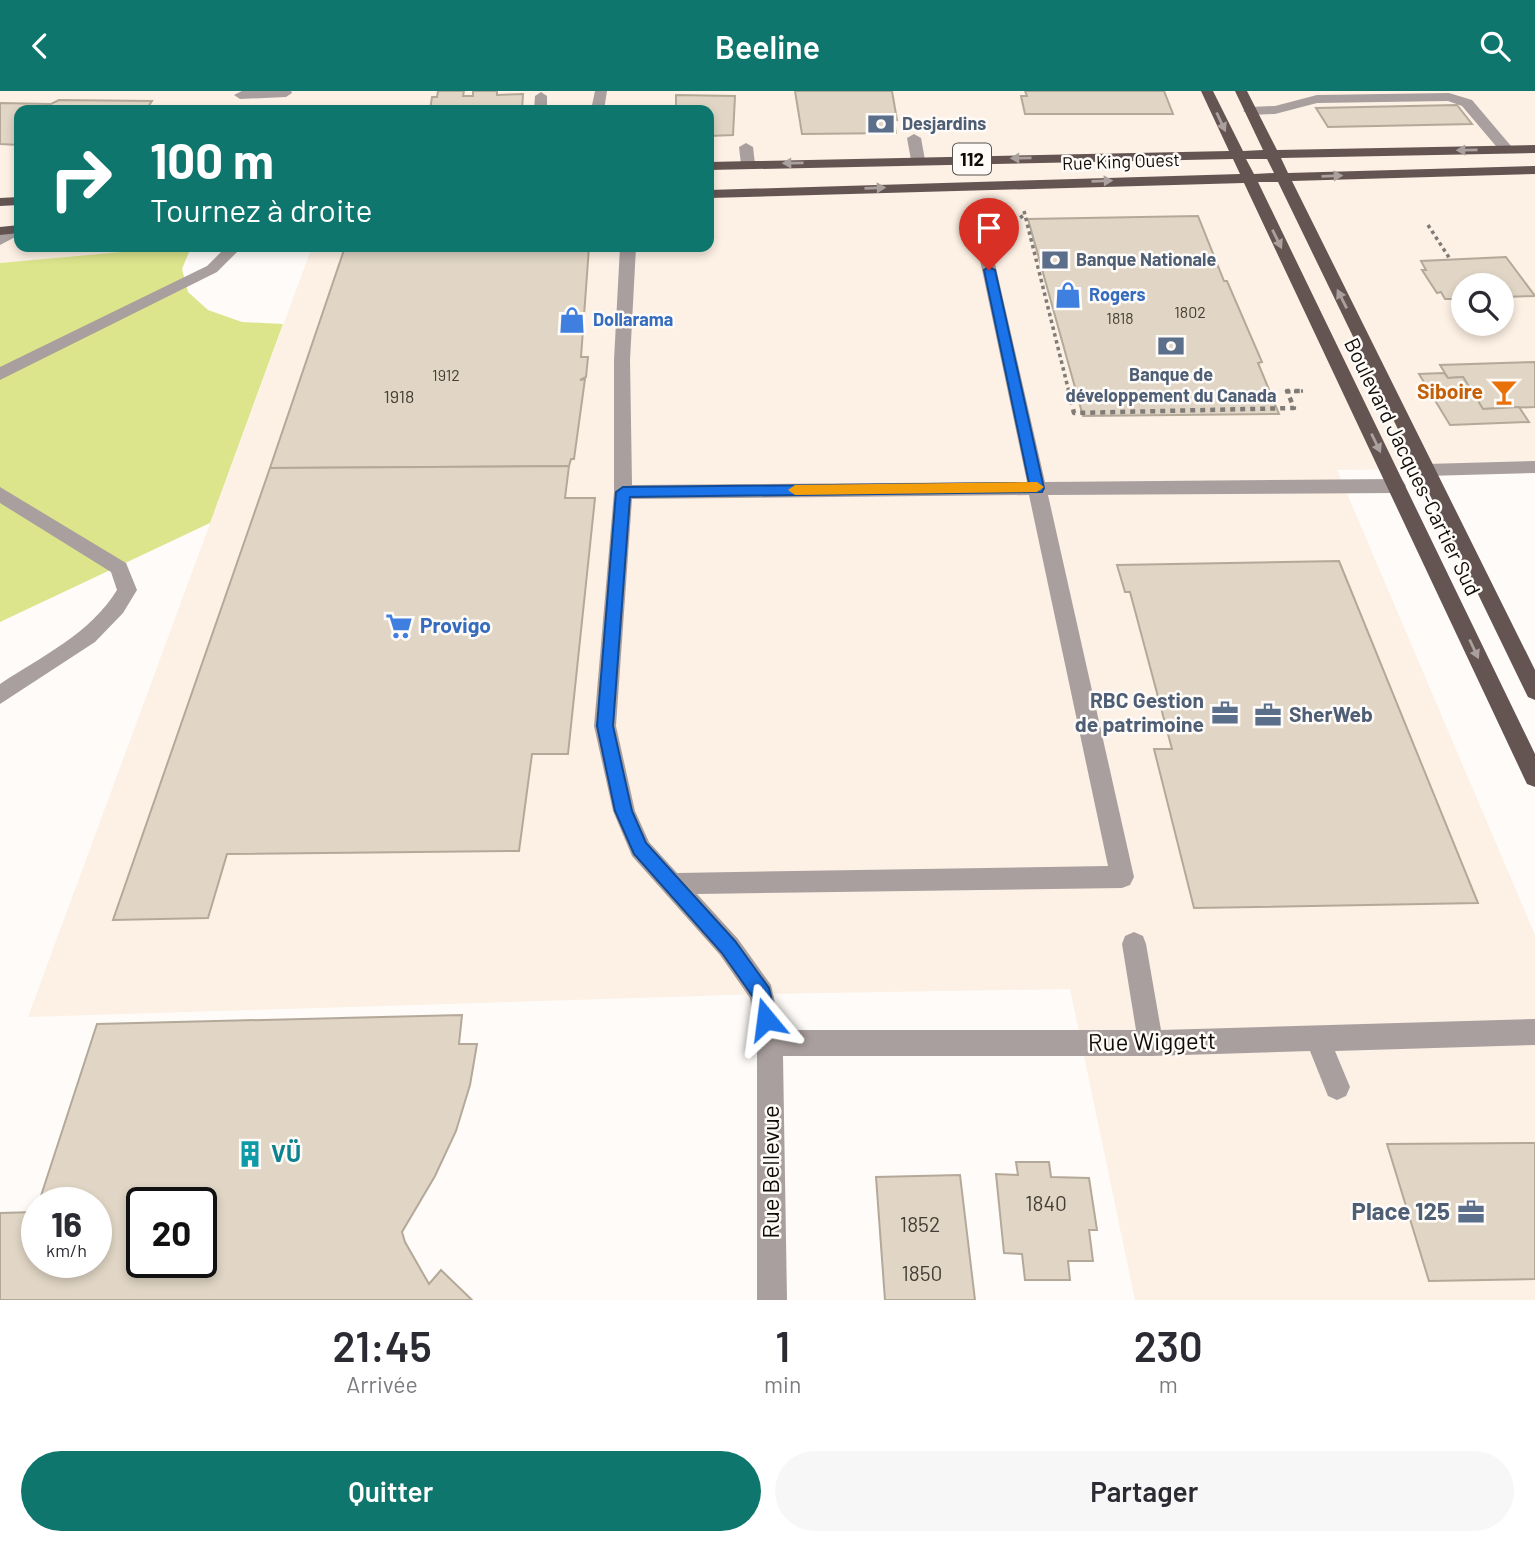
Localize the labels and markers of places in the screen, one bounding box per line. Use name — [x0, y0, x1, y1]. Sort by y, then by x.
bank icon: Desjardins — [866, 109, 896, 139]
place label: Desjardins — [902, 112, 986, 134]
pin — [959, 198, 1019, 270]
bank icon: Banque Nationale — [1040, 245, 1070, 275]
place label: Banque Nationale — [1076, 248, 1216, 270]
shop icon: Rogers — [1053, 280, 1083, 310]
place label: Rogers — [1089, 283, 1146, 305]
shop icon: Dollarama — [557, 305, 587, 335]
place label: Dollarama — [593, 308, 673, 330]
bank icon: Banque de développement du Canada — [1156, 331, 1186, 361]
place label: Banque de développement du Canada — [1066, 363, 1276, 406]
bar icon: Siboire — [1489, 377, 1519, 407]
place label: Siboire — [1417, 378, 1483, 403]
supermarket icon: Provigo — [384, 611, 414, 641]
place label: Provigo — [420, 612, 491, 637]
place label: RBC Gestion de patrimoine — [1075, 687, 1204, 736]
office icon: RBC Gestion de patrimoine — [1210, 698, 1240, 728]
office icon: SherWeb — [1253, 700, 1283, 730]
place label: SherWeb — [1289, 701, 1373, 726]
place label: VÜ — [271, 1138, 301, 1167]
building icon: VÜ — [235, 1139, 265, 1169]
place label: Place 125 — [1352, 1196, 1450, 1225]
office icon: Place 125 — [1456, 1197, 1486, 1227]

